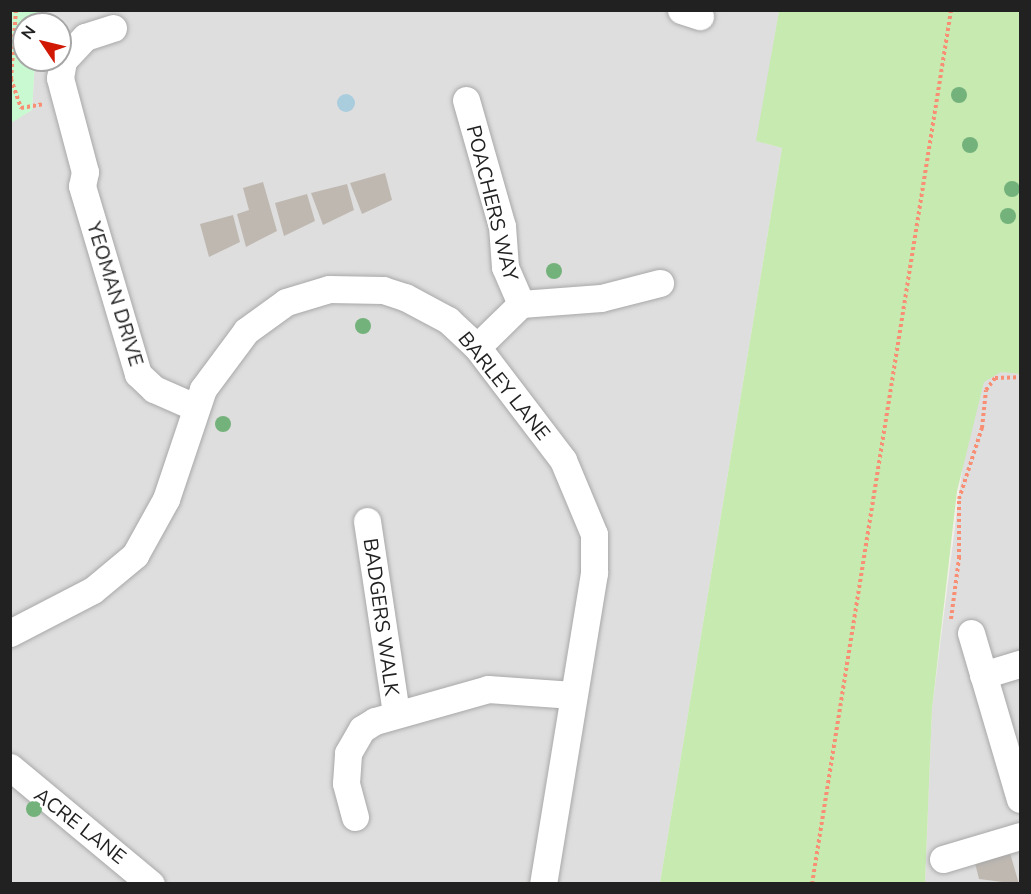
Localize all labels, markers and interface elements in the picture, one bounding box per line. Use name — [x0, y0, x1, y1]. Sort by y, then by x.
north arrow — [12, 12, 72, 72]
text: N — [16, 22, 41, 44]
street label: POACHERS WAY — [461, 123, 523, 283]
street label: YEOMAN DRIVE — [82, 219, 148, 369]
street label: BARLEY LANE — [453, 327, 555, 445]
street label: BADGERS WALK — [358, 537, 404, 697]
street label: ACRE LANE — [29, 783, 131, 869]

